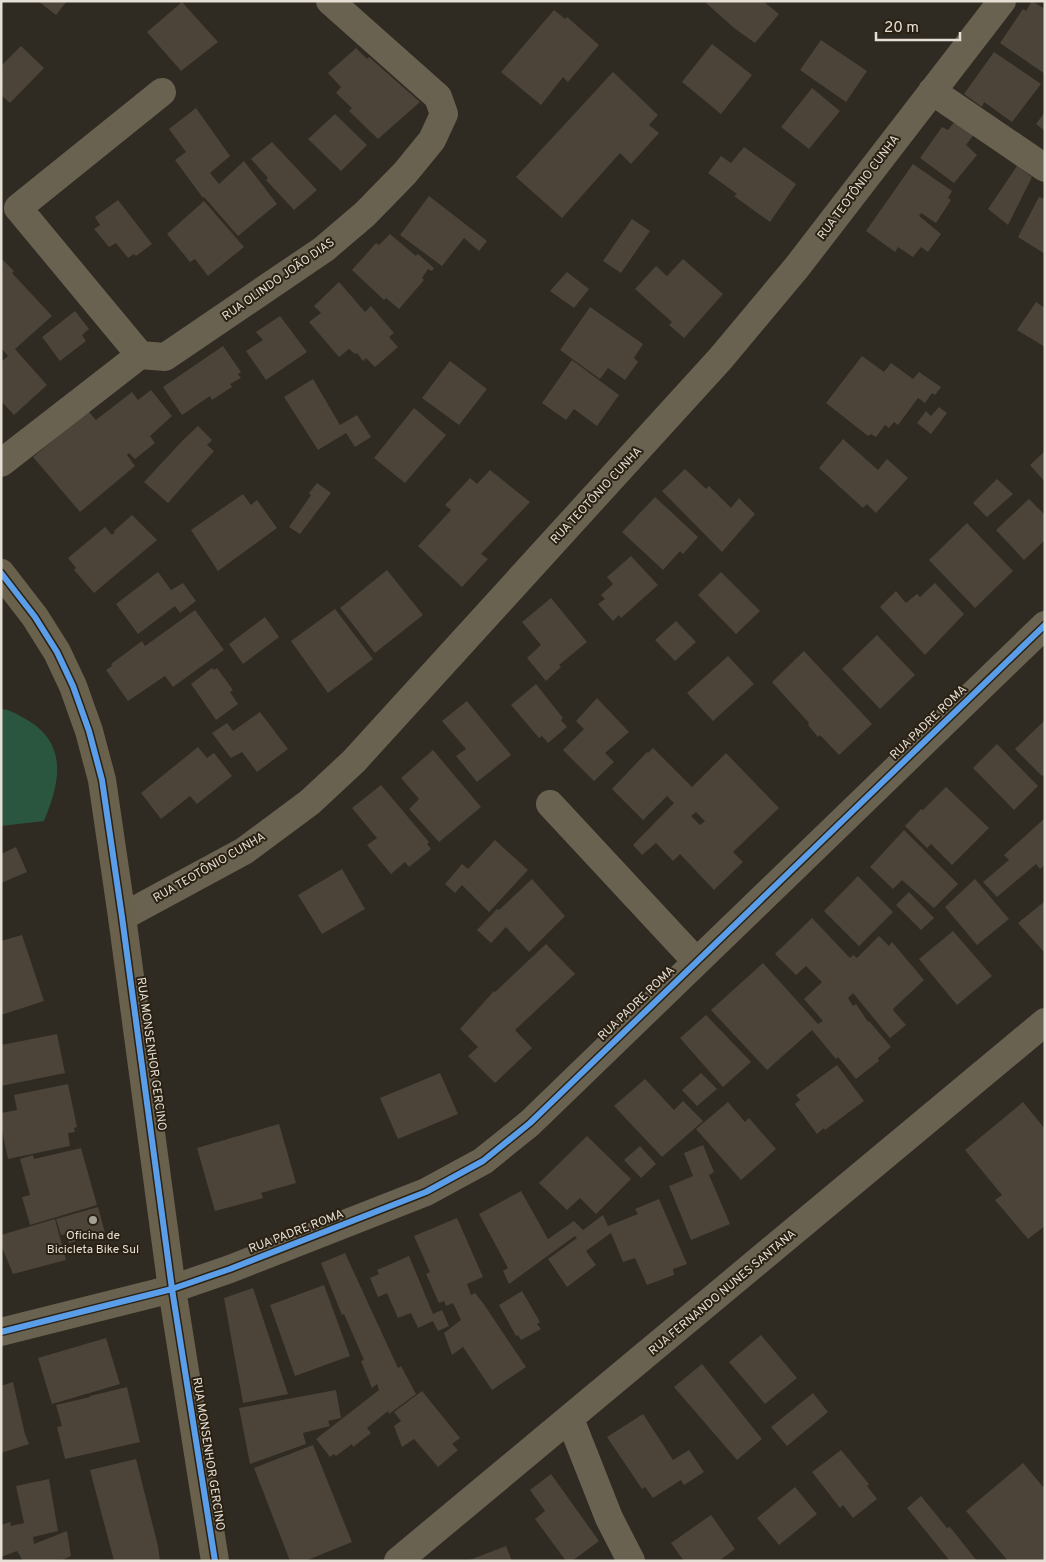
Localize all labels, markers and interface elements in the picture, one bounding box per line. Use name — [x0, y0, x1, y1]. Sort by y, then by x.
scale bar — [876, 10, 960, 42]
text: 20 m — [884, 19, 919, 38]
street label: RUA TEOTÔNIO CUNHA — [814, 132, 903, 243]
street label: RUA OLINDO JOÃO DIAS — [219, 235, 338, 325]
street label: RUA TEOTÔNIO CUNHA — [547, 444, 646, 548]
street label: RUA PADRE ROMA — [887, 682, 970, 763]
street label: RUA TEOTÔNIO CUNHA — [150, 829, 269, 907]
street label: RUA PADRE ROMA — [595, 963, 678, 1044]
street label: RUA MONSENHOR GERCINO — [132, 976, 170, 1132]
street label: RUA PADRE ROMA — [246, 1206, 346, 1257]
marker: Oficina de Bicicleta Bike Sul — [87, 1214, 99, 1226]
street label: RUA FERNANDO NUNES SANTANA — [646, 1226, 800, 1359]
place label: Oficina de Bicicleta Bike Sul — [47, 1228, 139, 1258]
street label: RUA MONSENHOR GERCINO — [188, 1376, 228, 1532]

